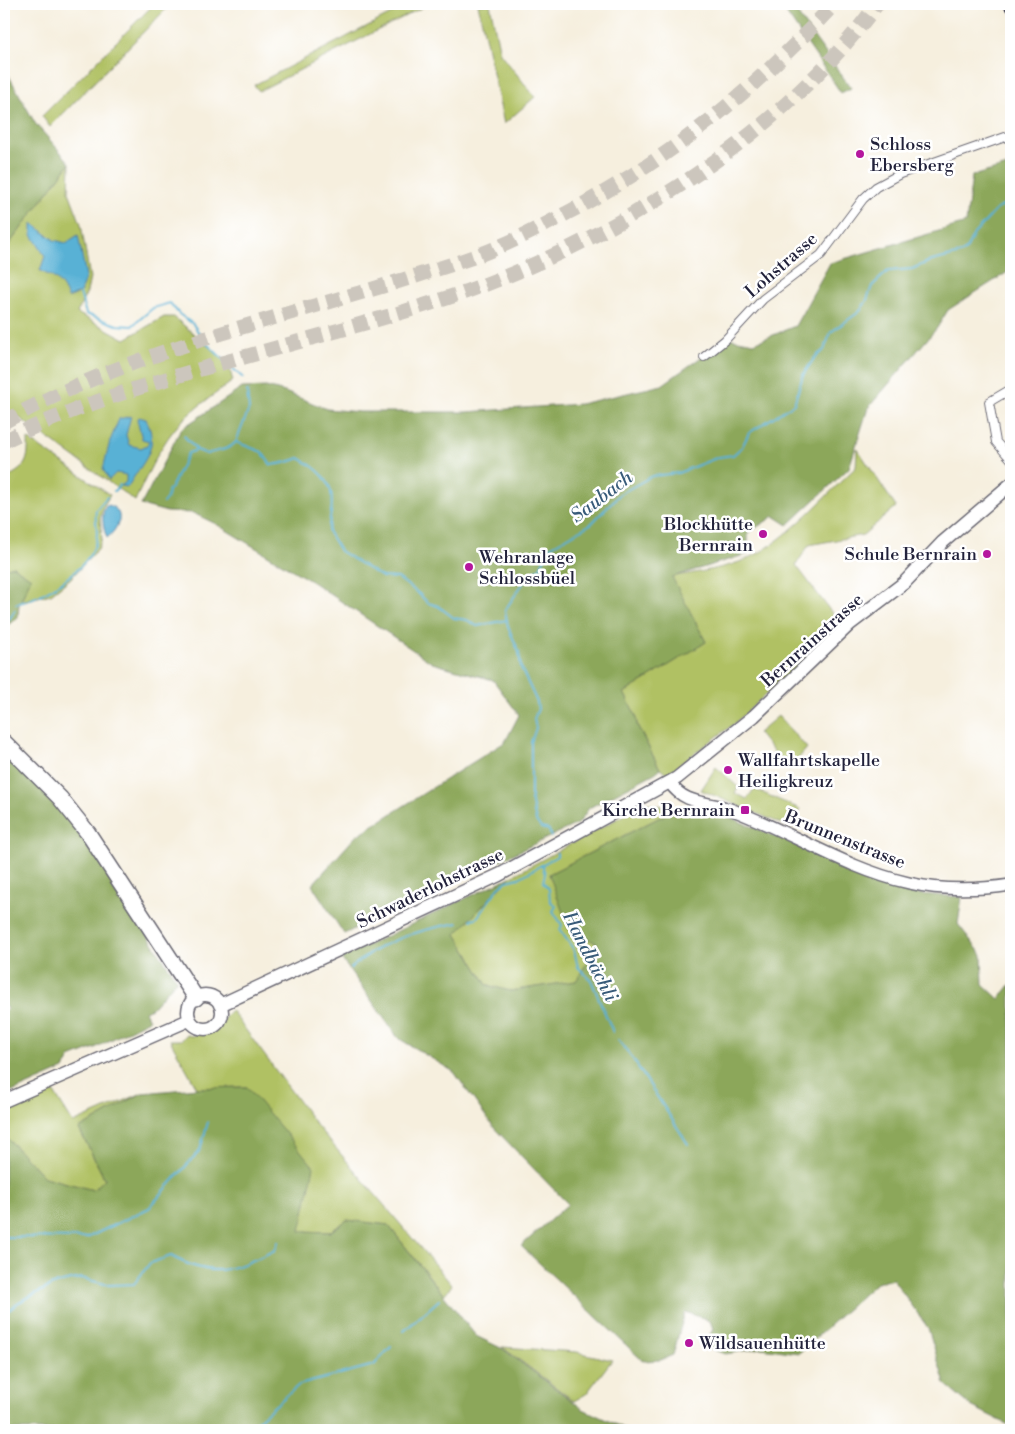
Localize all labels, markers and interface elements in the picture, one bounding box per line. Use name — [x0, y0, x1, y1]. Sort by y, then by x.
place label: Schloss Ebersberg — [870, 133, 954, 177]
marker: Schloss Ebersberg — [854, 148, 866, 160]
street label: Lohstrasse — [740, 228, 822, 303]
water label: Saubach — [566, 465, 638, 528]
place label: Blockhütte Bernrain — [663, 513, 753, 557]
marker: Blockhütte Bernrain — [757, 528, 769, 540]
place label: Schule Bernrain — [845, 543, 977, 566]
place label: Wehranlage Schlossbüel — [478, 546, 576, 590]
marker: Schule Bernrain — [981, 548, 993, 560]
marker: Wehranlage Schlossbüel — [463, 561, 475, 573]
street label: Bernrainstrasse — [756, 588, 868, 693]
place label: Wallfahrtskapelle Heiligkreuz — [737, 749, 880, 793]
marker: Wallfahrtskapelle Heiligkreuz — [722, 764, 734, 776]
place label: Kirche Bernrain — [602, 799, 735, 822]
marker: Kirche Bernrain — [739, 804, 751, 816]
street label: Brunnenstrasse — [780, 804, 909, 874]
street label: Schwaderlohstrasse — [353, 843, 507, 934]
water label: Handbächli — [557, 906, 623, 1006]
place label: Wildsauenhütte — [698, 1332, 826, 1355]
marker: Wildsauenhütte — [683, 1337, 695, 1349]

